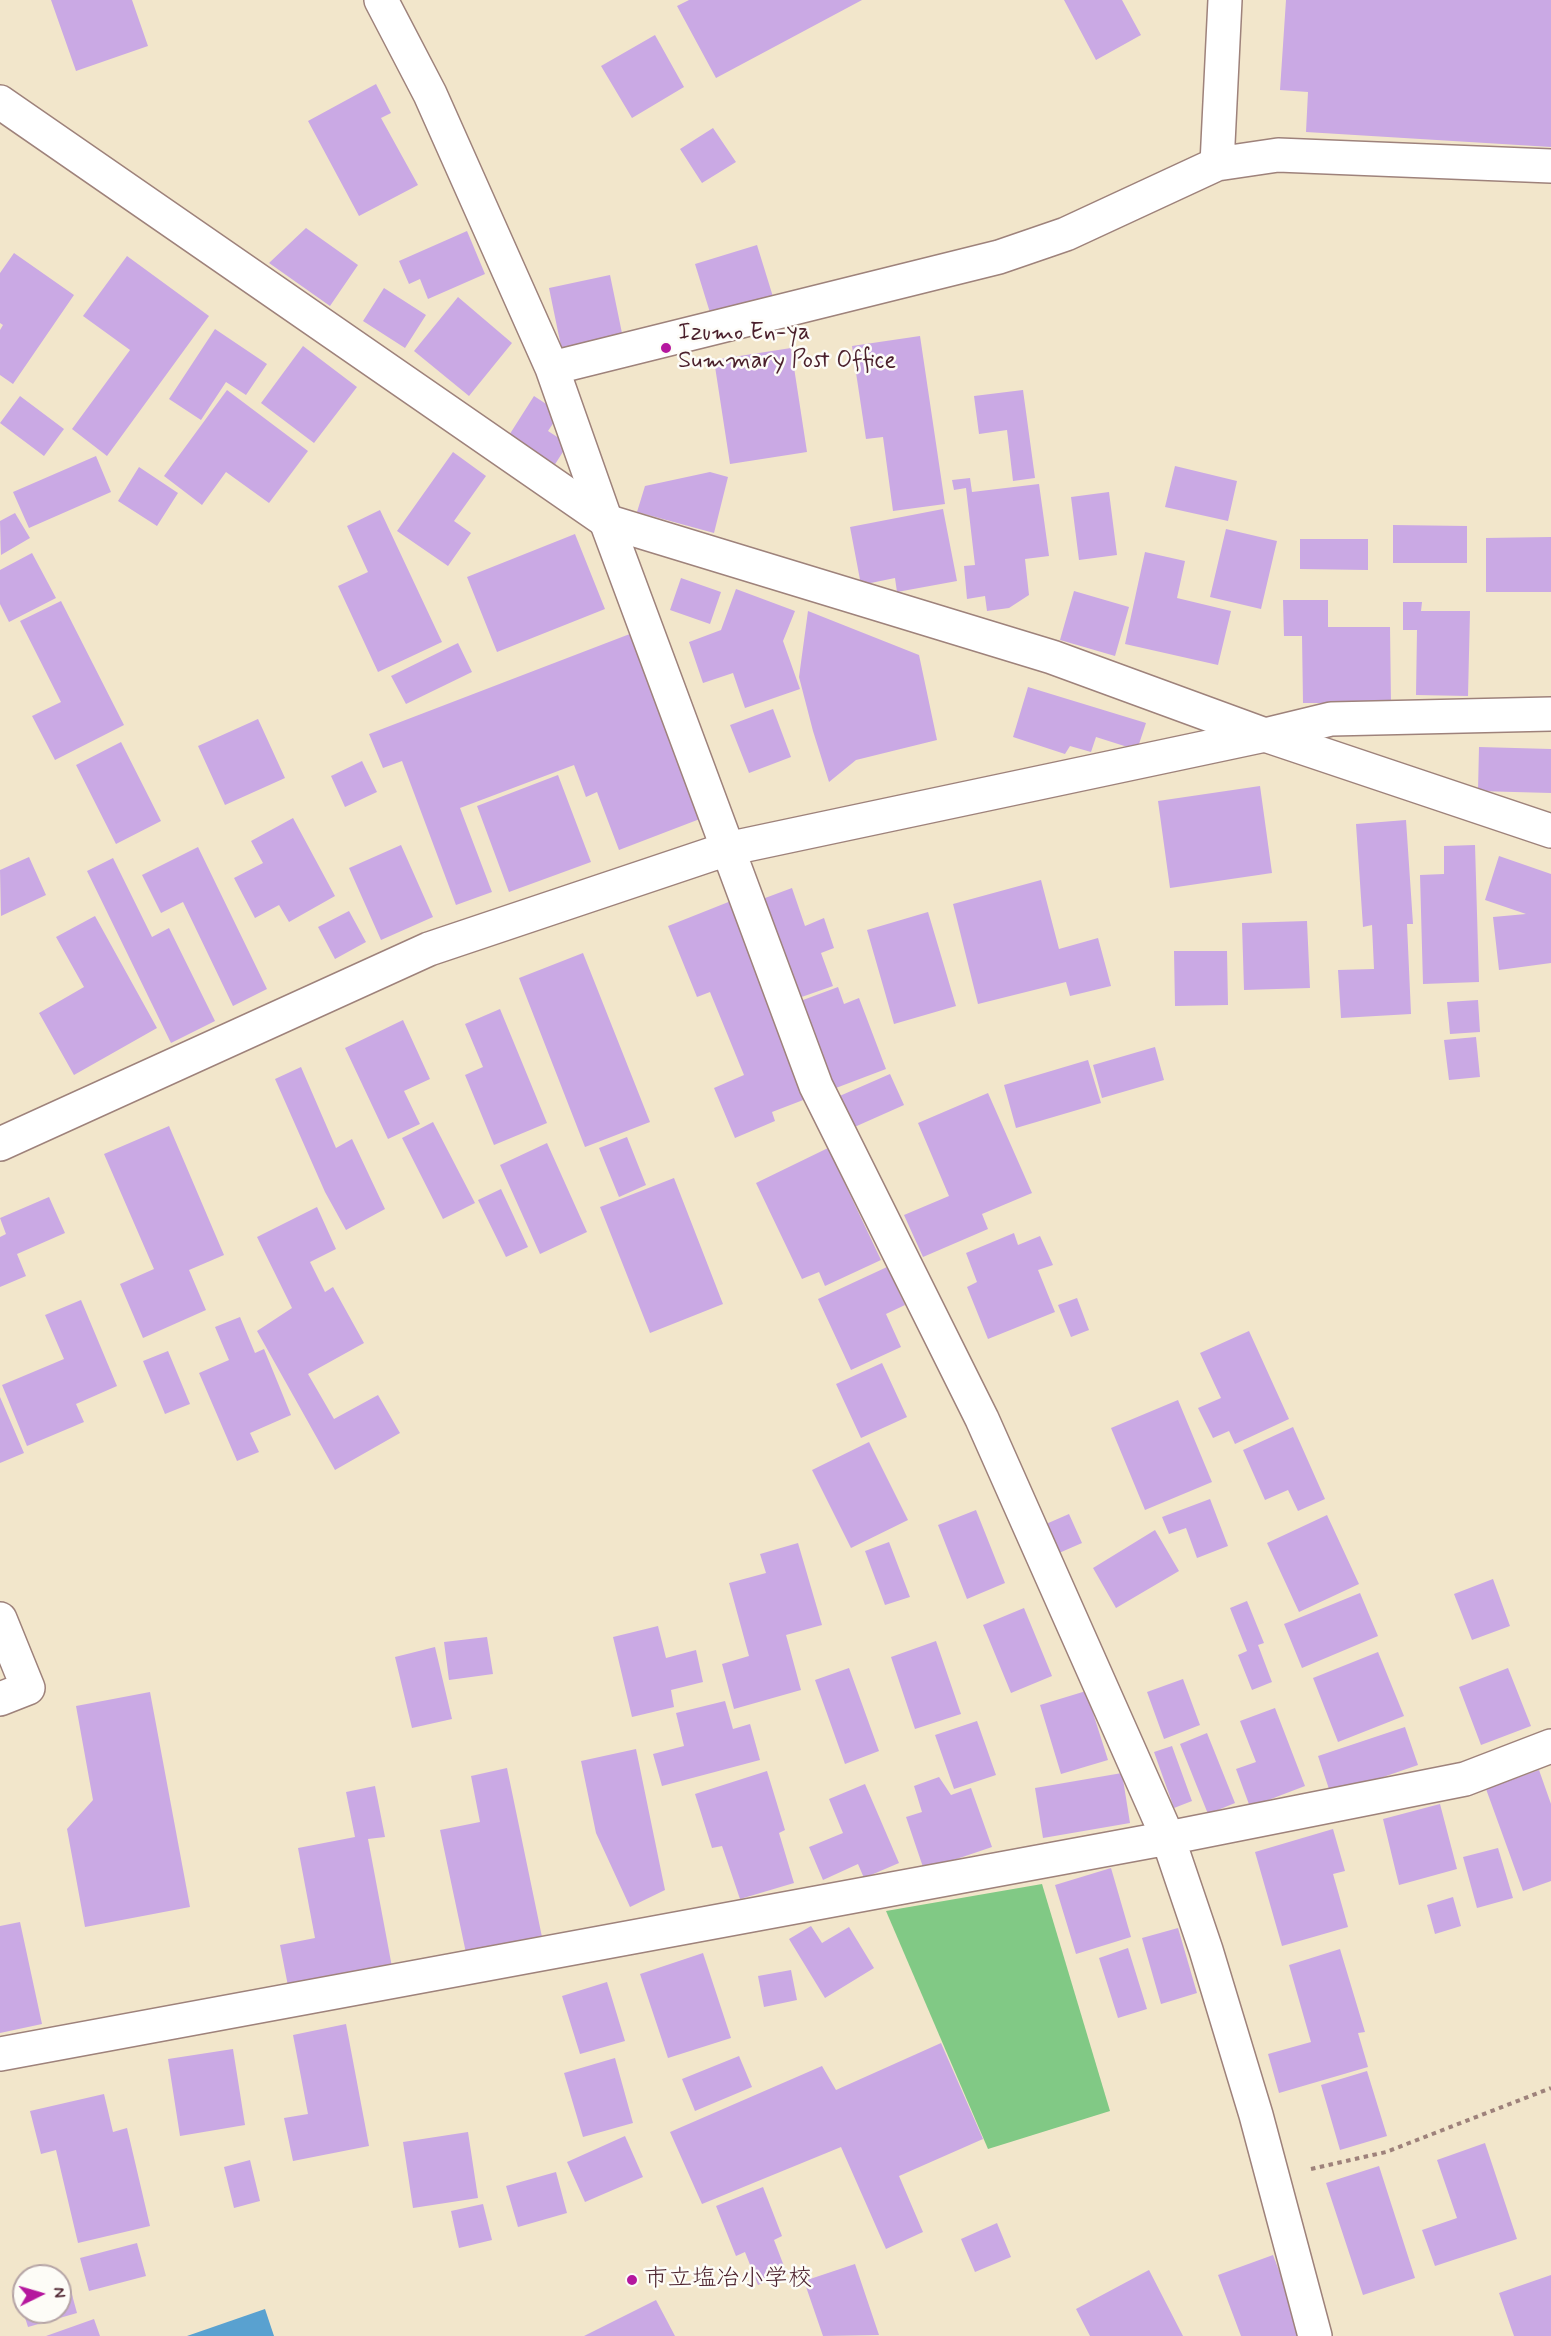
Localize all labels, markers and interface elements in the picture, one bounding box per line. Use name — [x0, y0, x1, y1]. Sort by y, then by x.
place label: Izumo En-ya Summary Post Office — [678, 320, 896, 376]
marker: Izumo En-ya Summary Post Office — [659, 341, 673, 355]
north arrow — [12, 2264, 72, 2324]
place label: 市立塩冶小学校 — [644, 2266, 812, 2294]
marker: 市立塩冶小学校 — [625, 2273, 639, 2287]
text: N — [48, 2286, 69, 2299]

